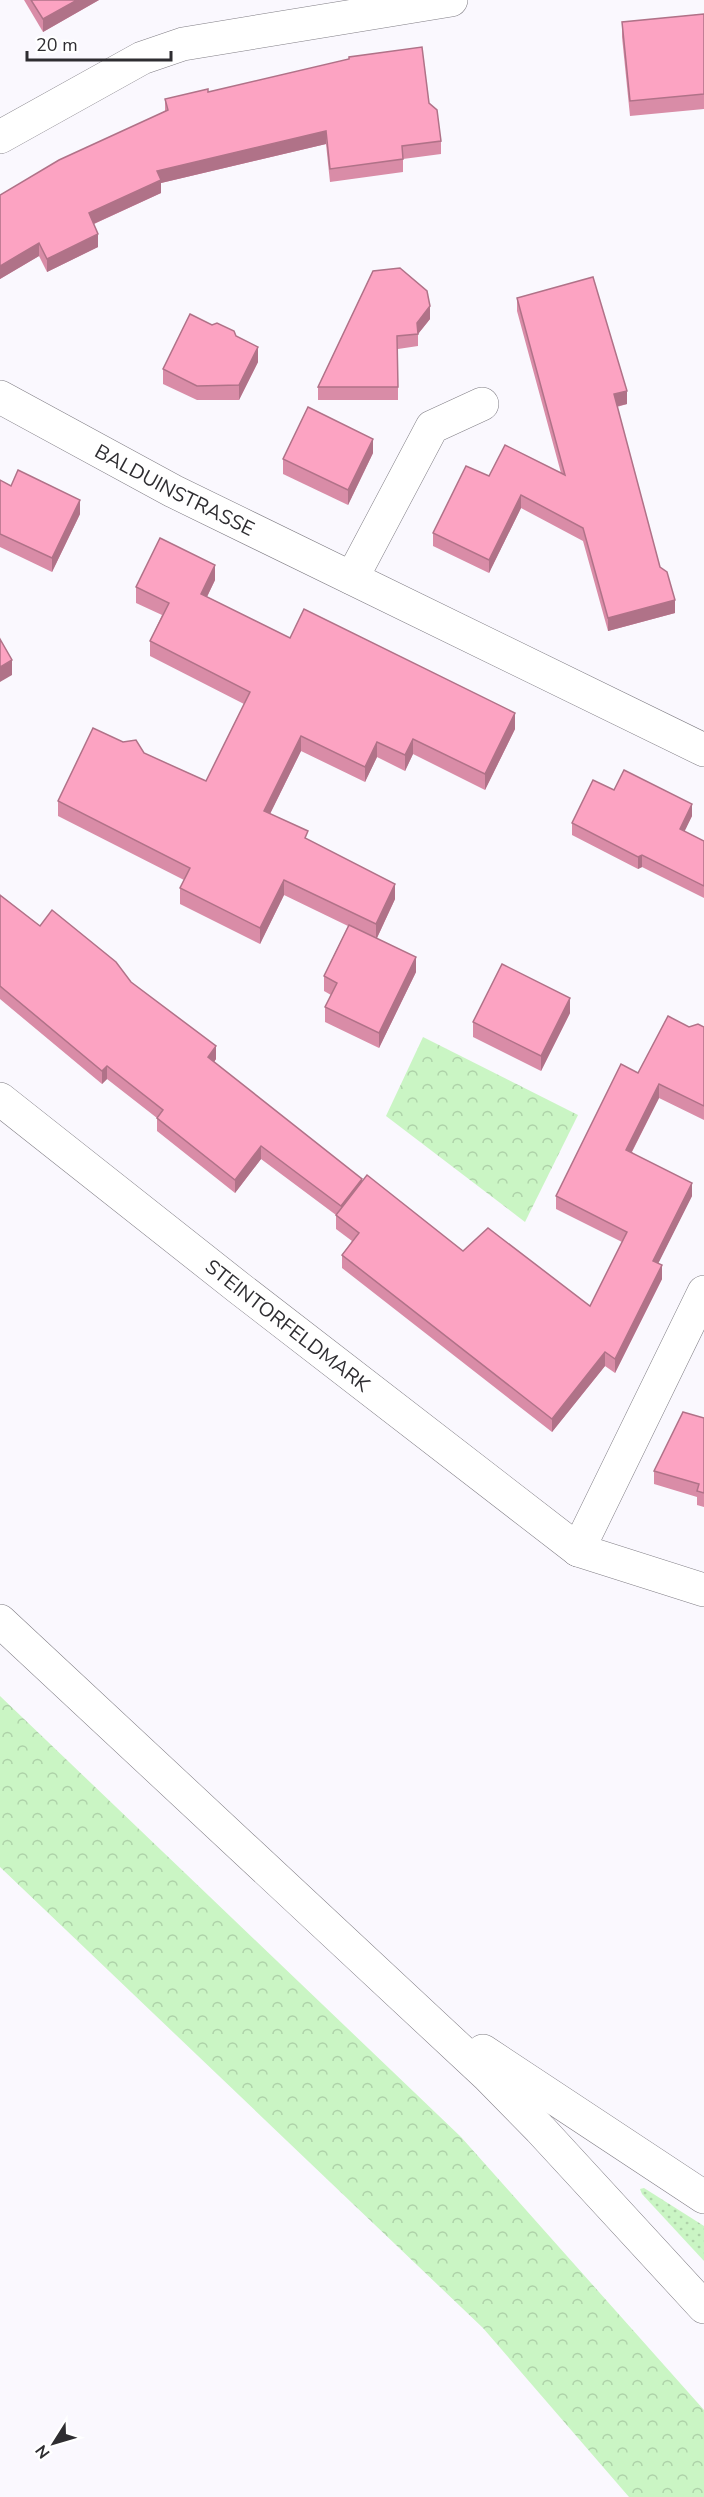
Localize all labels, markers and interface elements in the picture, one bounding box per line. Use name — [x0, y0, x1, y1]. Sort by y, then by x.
scale bar — [27, 24, 171, 62]
text: 20 m — [36, 33, 78, 57]
street label: BALDUINSTRASSE — [90, 438, 259, 542]
street label: STEINTORFELDMARK — [200, 1253, 376, 1398]
north arrow — [24, 2413, 84, 2473]
text: N — [30, 2440, 55, 2463]

